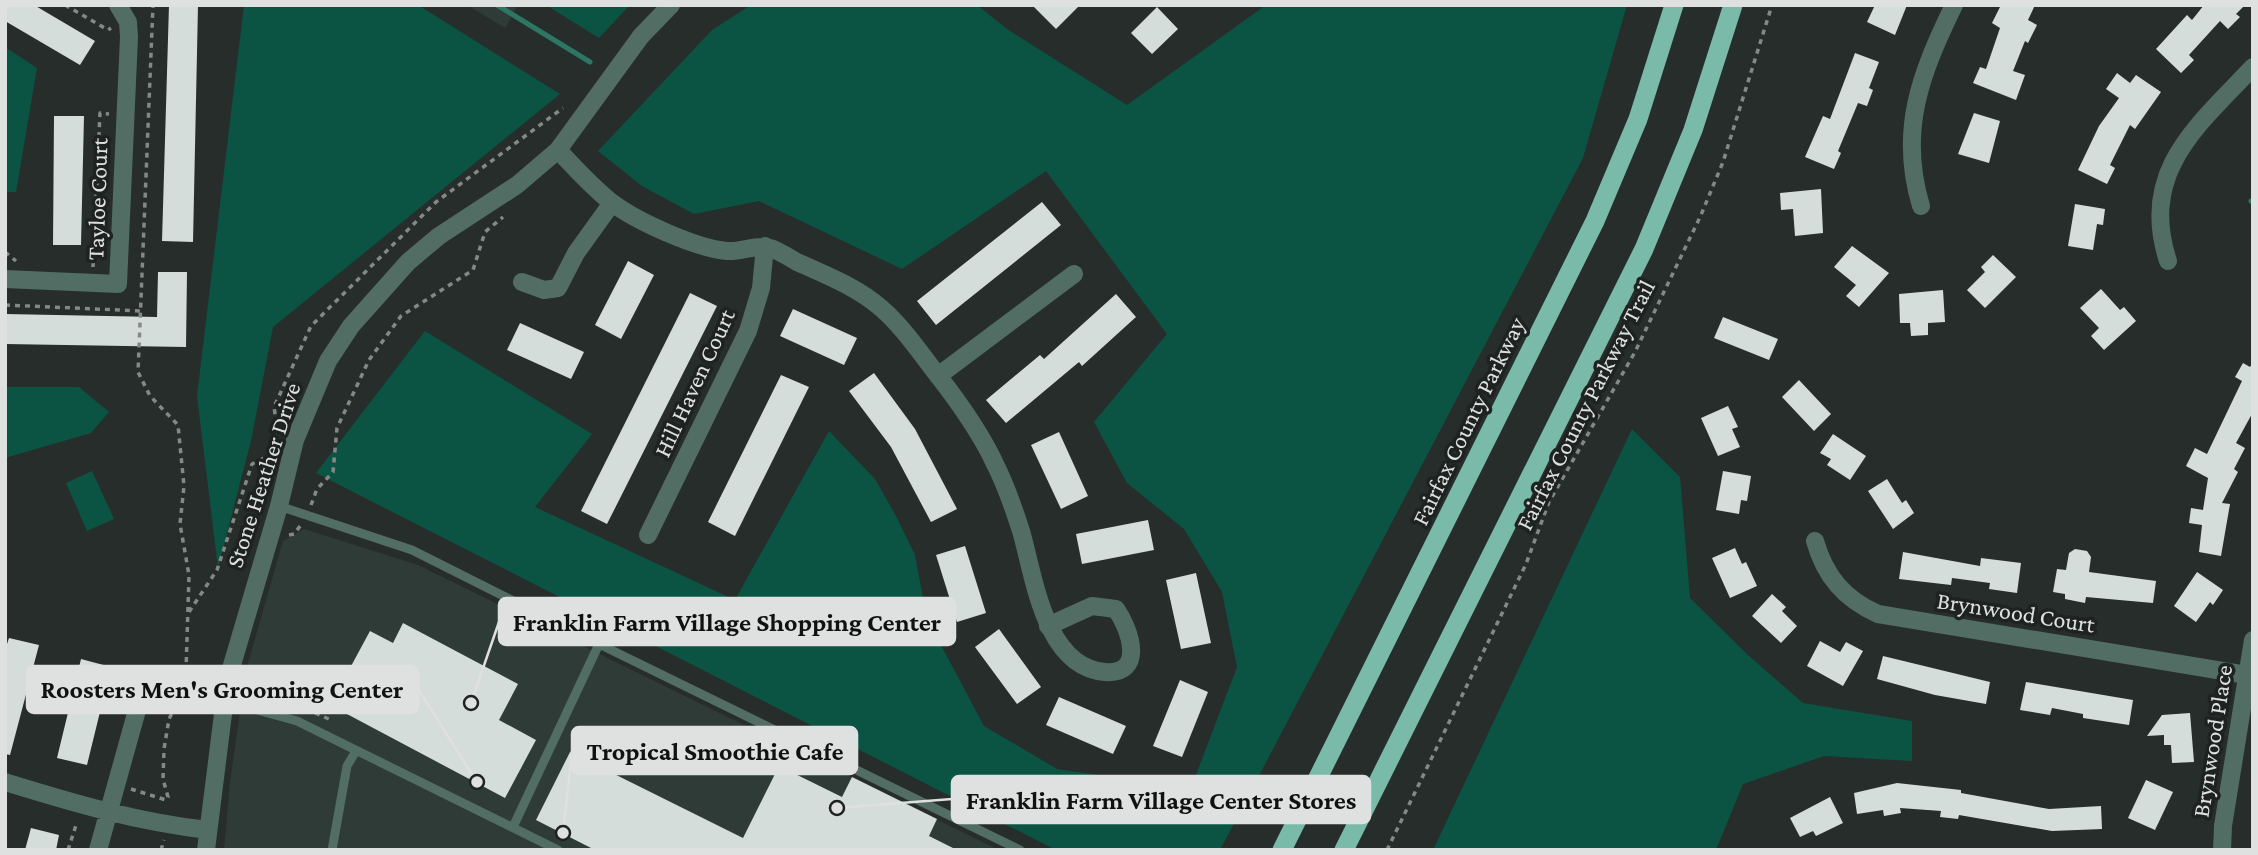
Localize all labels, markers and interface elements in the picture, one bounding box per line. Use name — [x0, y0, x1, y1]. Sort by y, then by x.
street label: Tayloe Court — [81, 136, 113, 261]
street label: Fairfax County Parkway Trail — [1510, 275, 1660, 535]
street label: Hill Haven Court — [648, 304, 740, 461]
street label: Fairfax County Parkway — [1406, 312, 1530, 529]
street label: Stone Heather Drive — [220, 379, 306, 571]
street label: Brynwood Court — [1935, 586, 2098, 638]
callout: Franklin Farm Village Shopping Center — [499, 598, 955, 645]
text: Franklin Farm Village Shopping Center — [513, 608, 942, 637]
street label: Brynwood Place — [2187, 663, 2237, 819]
callout: Roosters Men's Grooming Center — [27, 666, 418, 713]
text: Roosters Men's Grooming Center — [41, 675, 404, 704]
callout: Tropical Smoothie Cafe — [572, 727, 857, 774]
text: Tropical Smoothie Cafe — [586, 737, 844, 766]
callout: Franklin Farm Village Center Stores — [952, 776, 1370, 823]
text: Franklin Farm Village Center Stores — [966, 786, 1356, 815]

